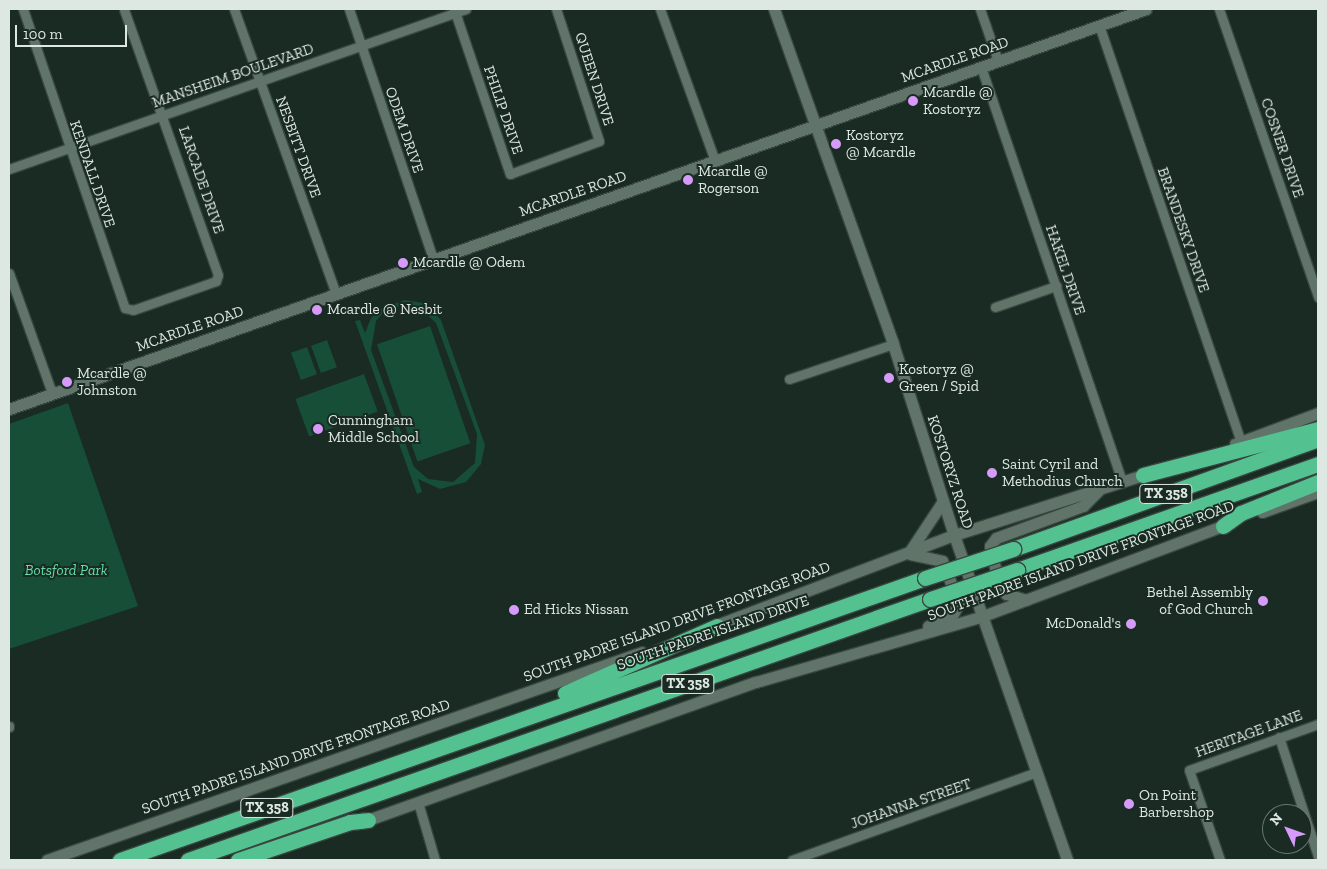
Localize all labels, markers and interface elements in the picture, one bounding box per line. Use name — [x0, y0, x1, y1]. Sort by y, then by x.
scale bar — [18, 15, 130, 47]
text: 100 m — [23, 25, 62, 43]
street label: QUEEN DRIVE — [570, 30, 618, 128]
street label: MCARDLE ROAD — [899, 33, 1011, 87]
street label: MANSHEIM BOULEVARD — [150, 40, 316, 112]
street label: PHILIP DRIVE — [479, 63, 527, 157]
place label: Mcardle @ Kostoryz — [923, 83, 993, 118]
street label: ODEM DRIVE — [381, 85, 427, 175]
street label: NESBITT DRIVE — [271, 94, 325, 200]
marker: Mcardle @ Kostoryz — [907, 95, 919, 107]
street label: COSNER DRIVE — [1257, 96, 1307, 200]
street label: KENDALL DRIVE — [65, 118, 119, 230]
street label: LARCADE DRIVE — [174, 124, 228, 236]
place label: Kostoryz @ Mcardle — [846, 126, 916, 161]
marker: Kostoryz @ Mcardle — [830, 138, 842, 150]
place label: Mcardle @ Rogerson — [698, 162, 768, 197]
street label: BRANDESKY DRIVE — [1153, 165, 1213, 295]
street label: MCARDLE ROAD — [517, 167, 629, 221]
marker: Mcardle @ Rogerson — [682, 174, 694, 186]
street label: HAKEL DRIVE — [1041, 223, 1089, 317]
place label: Mcardle @ Odem — [413, 254, 525, 272]
marker: Mcardle @ Odem — [397, 257, 409, 269]
place label: Mcardle @ Nesbit — [327, 301, 442, 319]
street label: MCARDLE ROAD — [134, 302, 246, 356]
marker: Mcardle @ Nesbit — [311, 304, 323, 316]
place label: Kostoryz @ Green / Spid — [899, 360, 979, 395]
place label: Mcardle @ Johnston — [77, 364, 147, 399]
marker: Kostoryz @ Green / Spid — [883, 372, 895, 384]
marker: Mcardle @ Johnston — [61, 376, 73, 388]
place label: Cunningham Middle School — [328, 411, 419, 446]
street label: KOSTORYZ ROAD — [923, 413, 977, 531]
marker: Cunningham Middle School — [312, 423, 324, 435]
place label: Saint Cyril and Methodius Church — [1002, 455, 1123, 490]
marker: Saint Cyril and Methodius Church — [986, 467, 998, 479]
road number: TX 358 — [1138, 482, 1194, 506]
street label: SOUTH PADRE ISLAND DRIVE FRONTAGE ROAD — [925, 497, 1237, 625]
street label: SOUTH PADRE ISLAND DRIVE FRONTAGE ROAD — [521, 558, 833, 686]
park label: Botsford Park — [25, 562, 107, 580]
place label: Bethel Assembly of God Church — [1146, 583, 1253, 618]
street label: SOUTH PADRE ISLAND DRIVE — [615, 592, 811, 674]
marker: Bethel Assembly of God Church — [1257, 595, 1269, 607]
place label: Ed Hicks Nissan — [524, 601, 629, 619]
marker: Ed Hicks Nissan — [508, 604, 520, 616]
place label: McDonald's — [1046, 615, 1121, 633]
marker: McDonald's — [1125, 618, 1137, 630]
road number: TX 358 — [660, 672, 716, 696]
street label: SOUTH PADRE ISLAND DRIVE FRONTAGE ROAD — [139, 696, 453, 818]
street label: HERITAGE LANE — [1193, 706, 1305, 762]
street label: JOHANNA STREET — [848, 775, 974, 833]
place label: On Point Barbershop — [1139, 786, 1214, 821]
road number: TX 358 — [240, 796, 294, 820]
marker: On Point Barbershop — [1123, 798, 1135, 810]
north arrow — [1262, 804, 1312, 854]
text: N — [1266, 810, 1286, 829]

